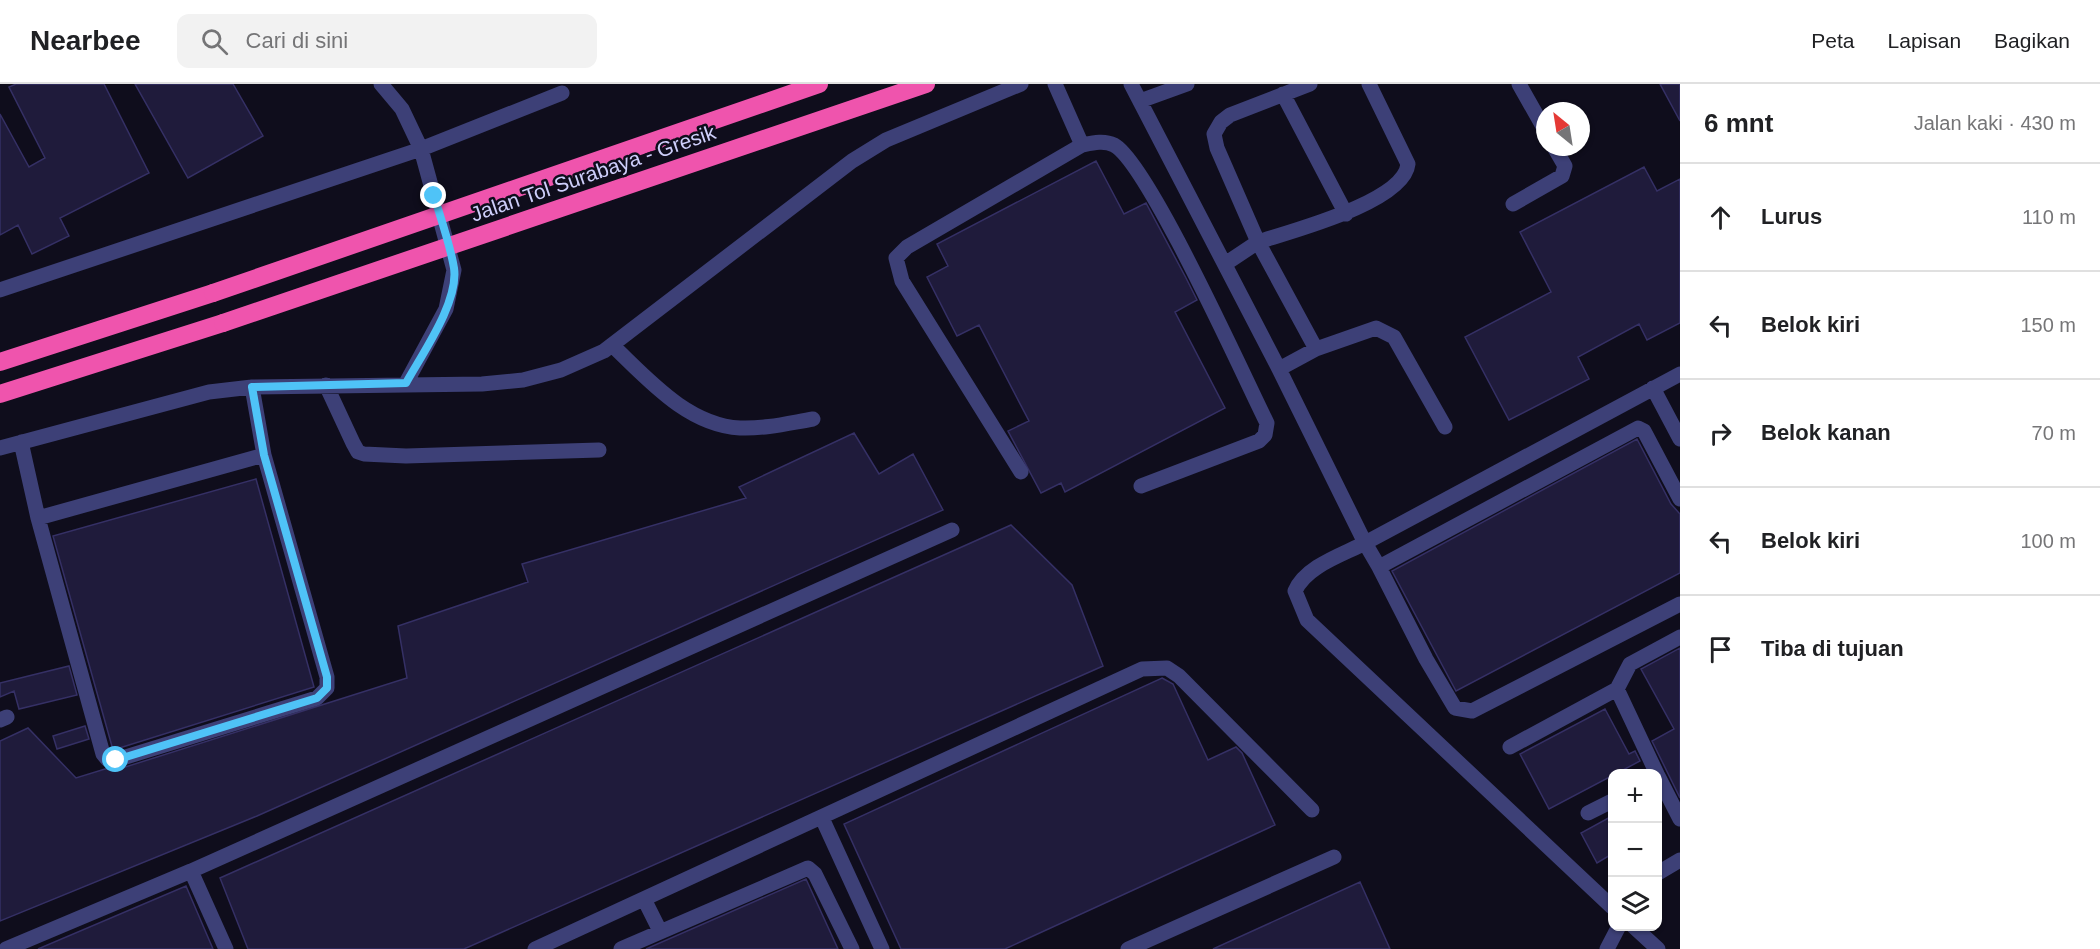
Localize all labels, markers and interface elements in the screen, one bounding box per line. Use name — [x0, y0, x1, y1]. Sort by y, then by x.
search box — [177, 14, 597, 68]
text: Nearbee — [30, 25, 141, 56]
icon: search — [198, 25, 231, 58]
text: Cari di sini — [246, 28, 348, 53]
text: Peta — [1811, 29, 1855, 52]
text: Lapisan — [1888, 29, 1961, 52]
text: Bagikan — [1994, 29, 2070, 52]
north arrow — [1536, 102, 1590, 156]
text: 6 mnt — [1704, 108, 1773, 138]
text: Jalan kaki · 430 m — [1914, 112, 2076, 134]
street label: Jalan Tol Surabaya - Gresik — [467, 120, 719, 226]
route end — [420, 182, 446, 208]
icon: ahead — [1704, 201, 1737, 234]
text: Lurus — [1761, 204, 1822, 229]
text: 110 m — [2022, 206, 2076, 228]
icon: left — [1704, 309, 1737, 342]
text: Belok kiri — [1761, 312, 1860, 337]
text: 150 m — [2020, 314, 2076, 336]
icon: right — [1704, 417, 1737, 450]
text: Belok kanan — [1761, 420, 1891, 445]
text: 70 m — [2032, 422, 2076, 444]
icon: left — [1704, 525, 1737, 558]
text: Belok kiri — [1761, 528, 1860, 553]
text: 100 m — [2020, 530, 2076, 552]
icon: arrive — [1704, 633, 1737, 666]
text: Tiba di tujuan — [1761, 636, 1904, 661]
route start — [102, 746, 128, 772]
map controls — [1608, 769, 1662, 931]
button: + — [1608, 769, 1662, 823]
button: − — [1608, 823, 1662, 877]
button: layers — [1608, 877, 1662, 931]

